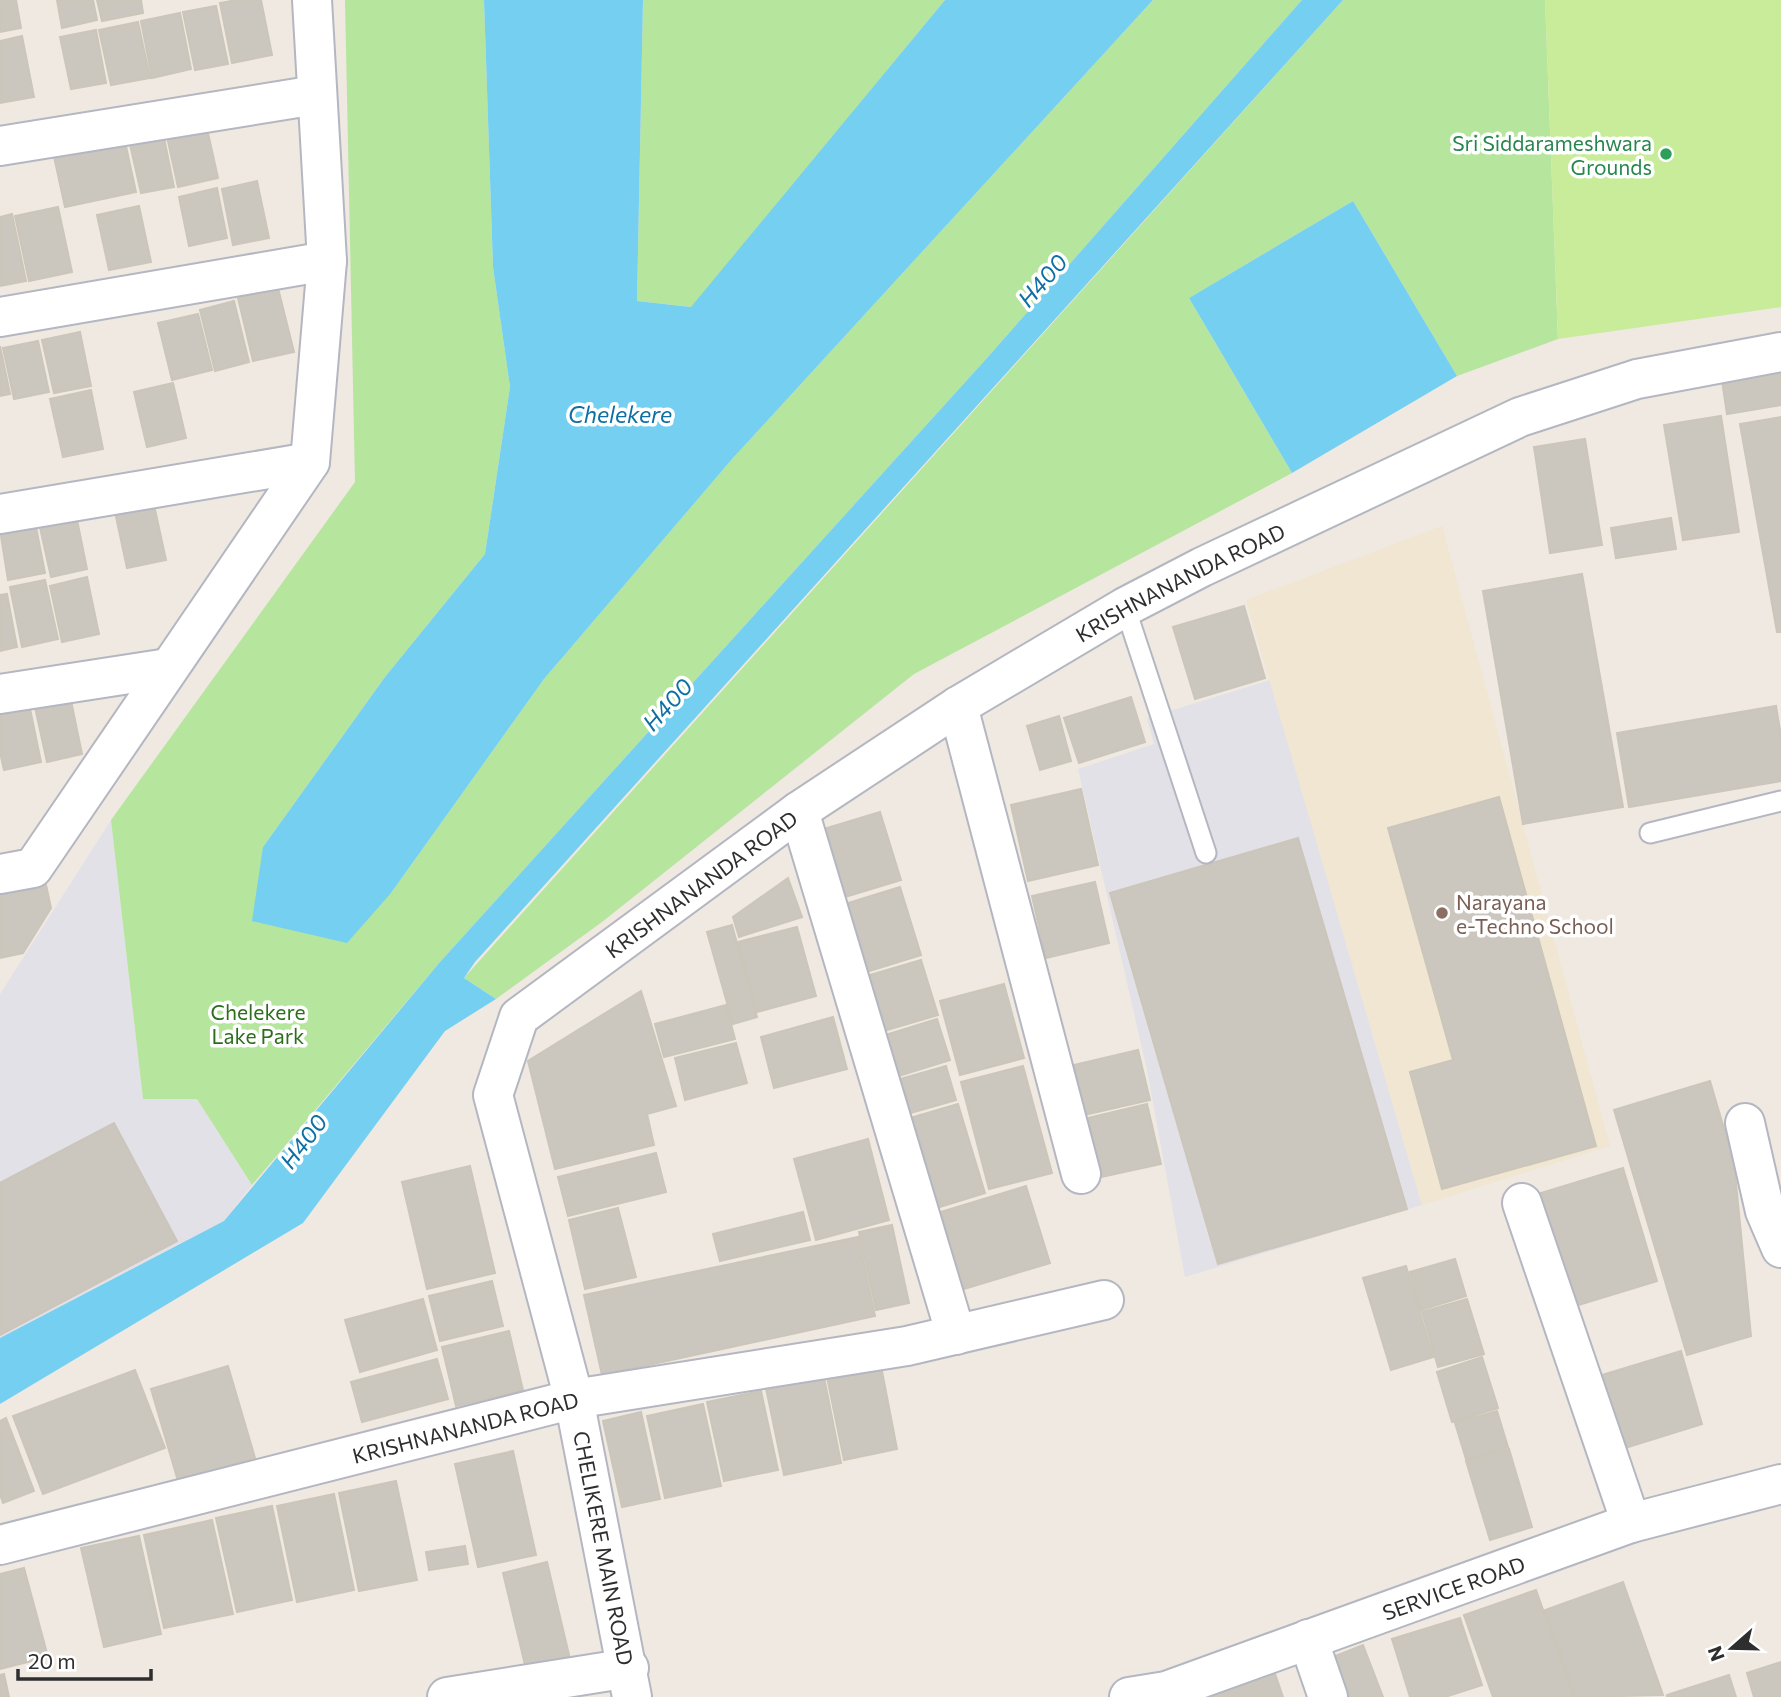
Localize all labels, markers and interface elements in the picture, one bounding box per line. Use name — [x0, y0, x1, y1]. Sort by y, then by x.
place label: Sri Siddarameshwara Grounds — [1452, 130, 1652, 179]
marker: Sri Siddarameshwara Grounds — [1658, 146, 1674, 162]
water label: H400 — [1011, 248, 1073, 312]
water label: Chelekere — [568, 400, 672, 428]
street label: KRISHNANANDA ROAD — [1071, 517, 1288, 646]
water label: H400 — [636, 672, 698, 736]
street label: KRISHNANANDA ROAD — [600, 804, 802, 962]
place label: Narayana e-Techno School — [1456, 889, 1614, 938]
marker: Narayana e-Techno School — [1434, 905, 1450, 921]
park label: Chelekere Lake Park — [211, 999, 306, 1048]
water label: H400 — [273, 1108, 333, 1174]
street label: KRISHNANANDA ROAD — [350, 1386, 581, 1467]
street label: CHELIKERE MAIN ROAD — [569, 1429, 639, 1667]
street label: SERVICE ROAD — [1379, 1550, 1528, 1624]
north arrow — [1697, 1613, 1767, 1683]
scale bar — [18, 1638, 150, 1682]
text: N — [1702, 1643, 1729, 1665]
text: 20 m — [28, 1648, 76, 1673]

